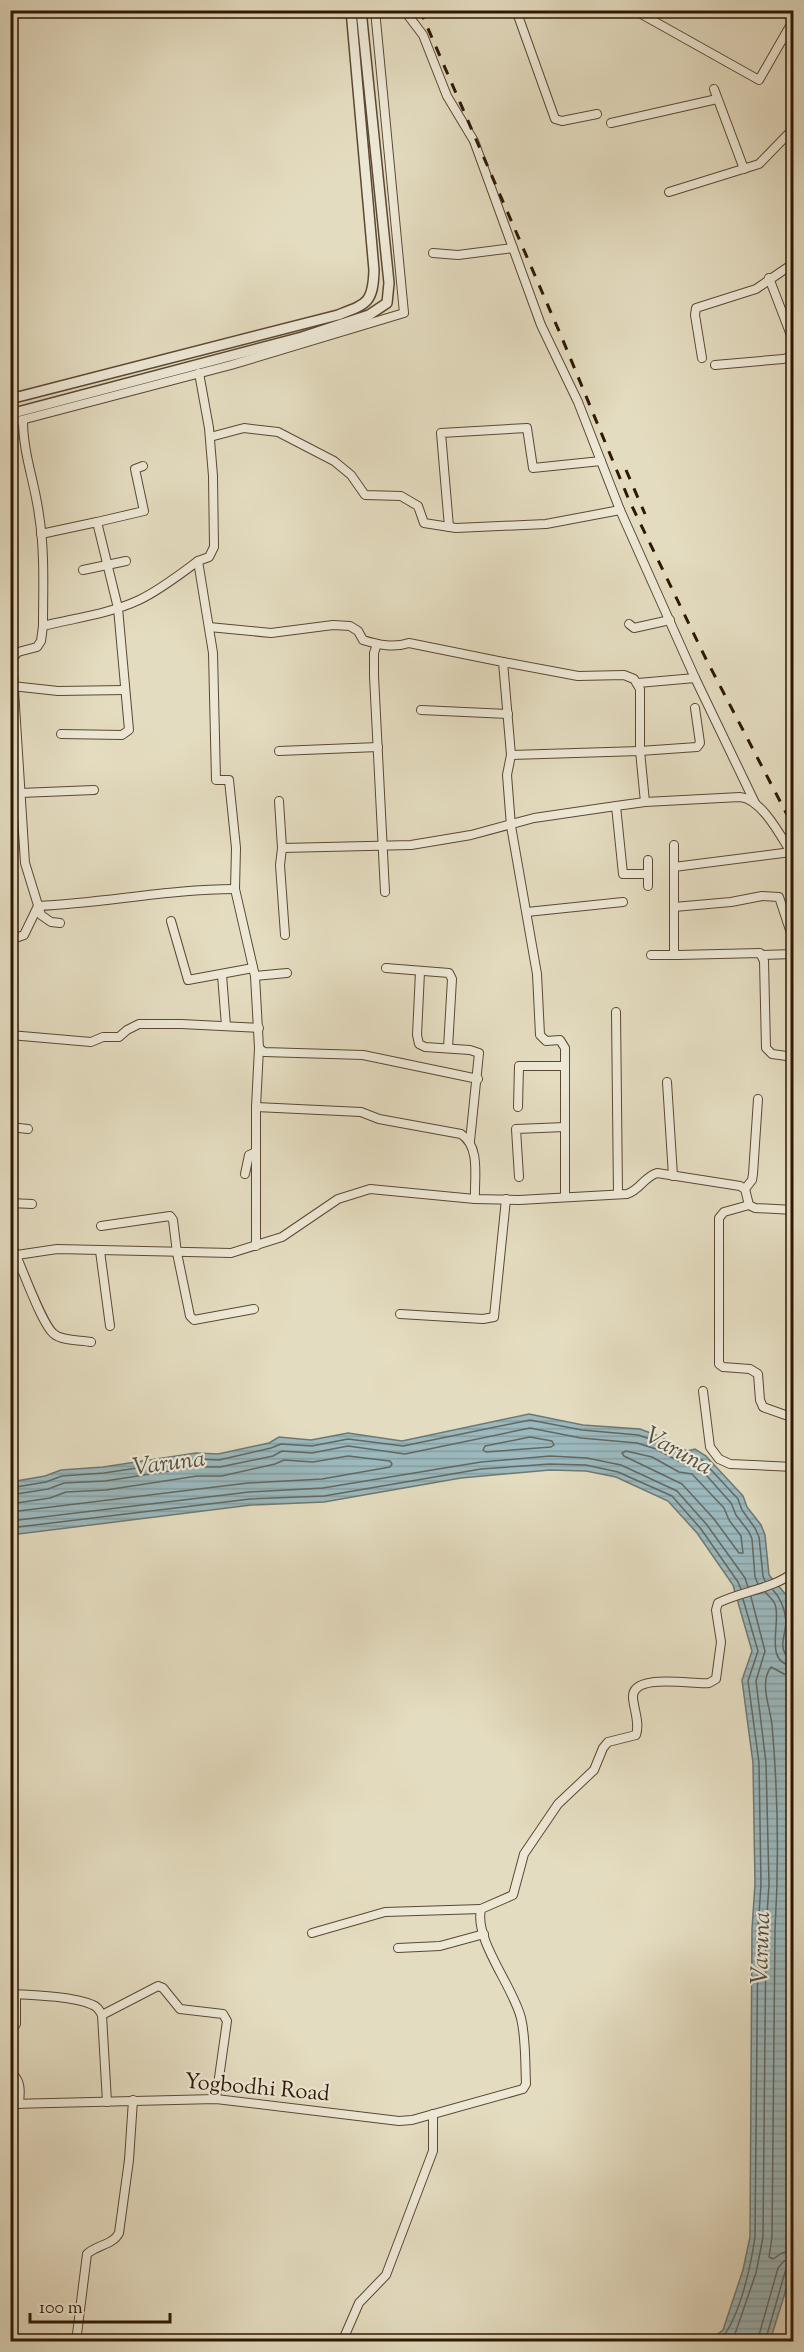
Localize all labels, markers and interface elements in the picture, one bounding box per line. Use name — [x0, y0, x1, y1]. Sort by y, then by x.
water label: Varuna — [638, 1419, 718, 1485]
water label: Varuna — [131, 1443, 207, 1485]
water label: Varuna — [744, 1911, 780, 1985]
street label: Yogbodhi Road — [183, 2067, 331, 2111]
scale bar — [30, 2286, 170, 2324]
text: 100 m — [39, 2296, 83, 2322]

